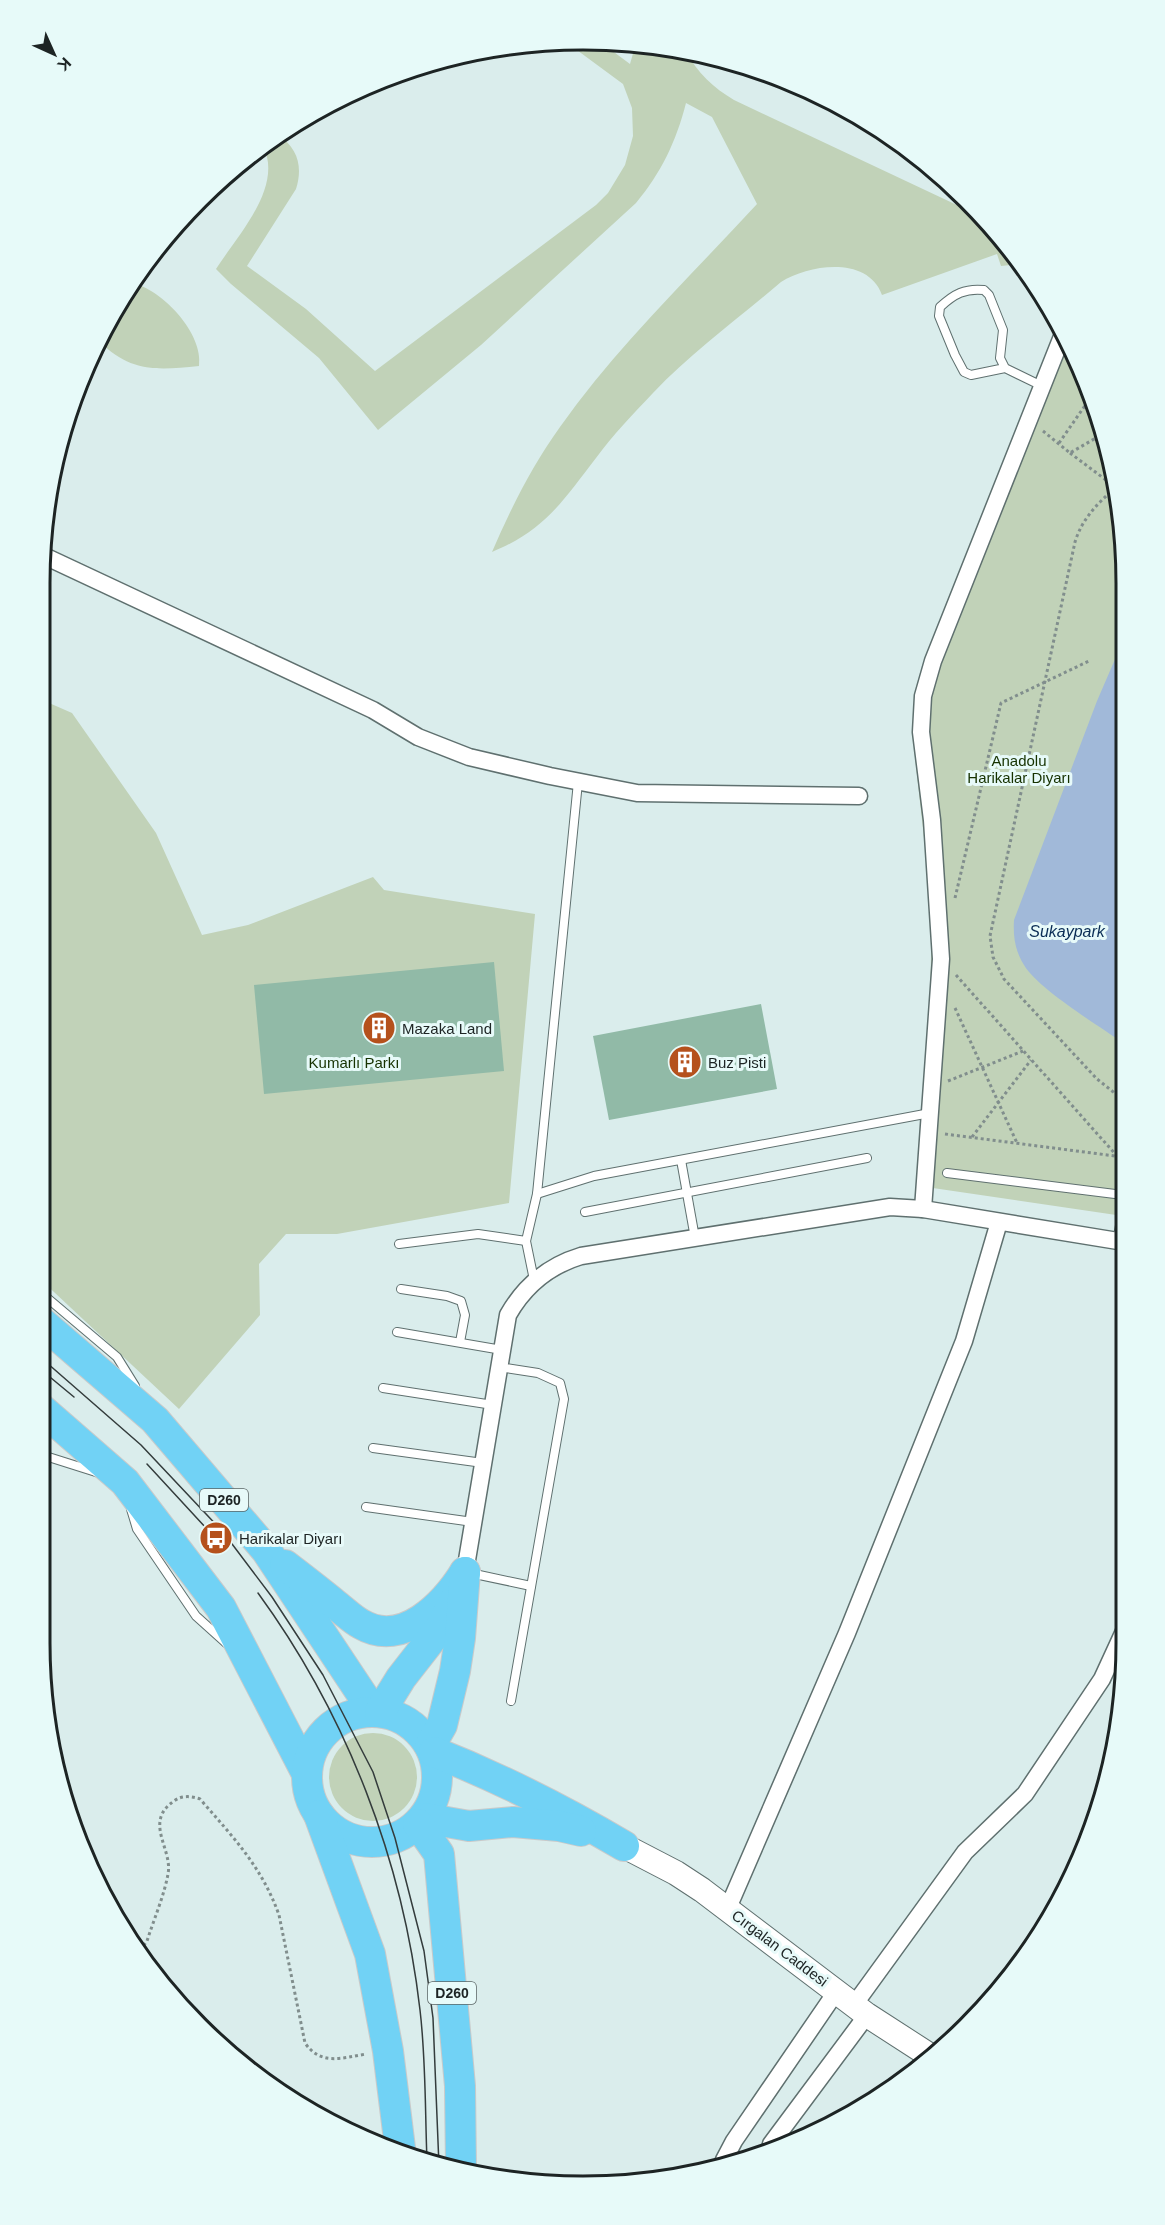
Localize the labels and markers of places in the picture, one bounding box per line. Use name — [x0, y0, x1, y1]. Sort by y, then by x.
building icon: Mazaka Land — [361, 1010, 397, 1046]
place label: Mazaka Land — [402, 1020, 492, 1037]
building icon: Buz Pisti — [667, 1044, 703, 1080]
place label: Buz Pisti — [708, 1054, 766, 1071]
bus stop icon: Harikalar Diyarı — [198, 1520, 234, 1556]
place label: Harikalar Diyarı — [239, 1530, 342, 1547]

